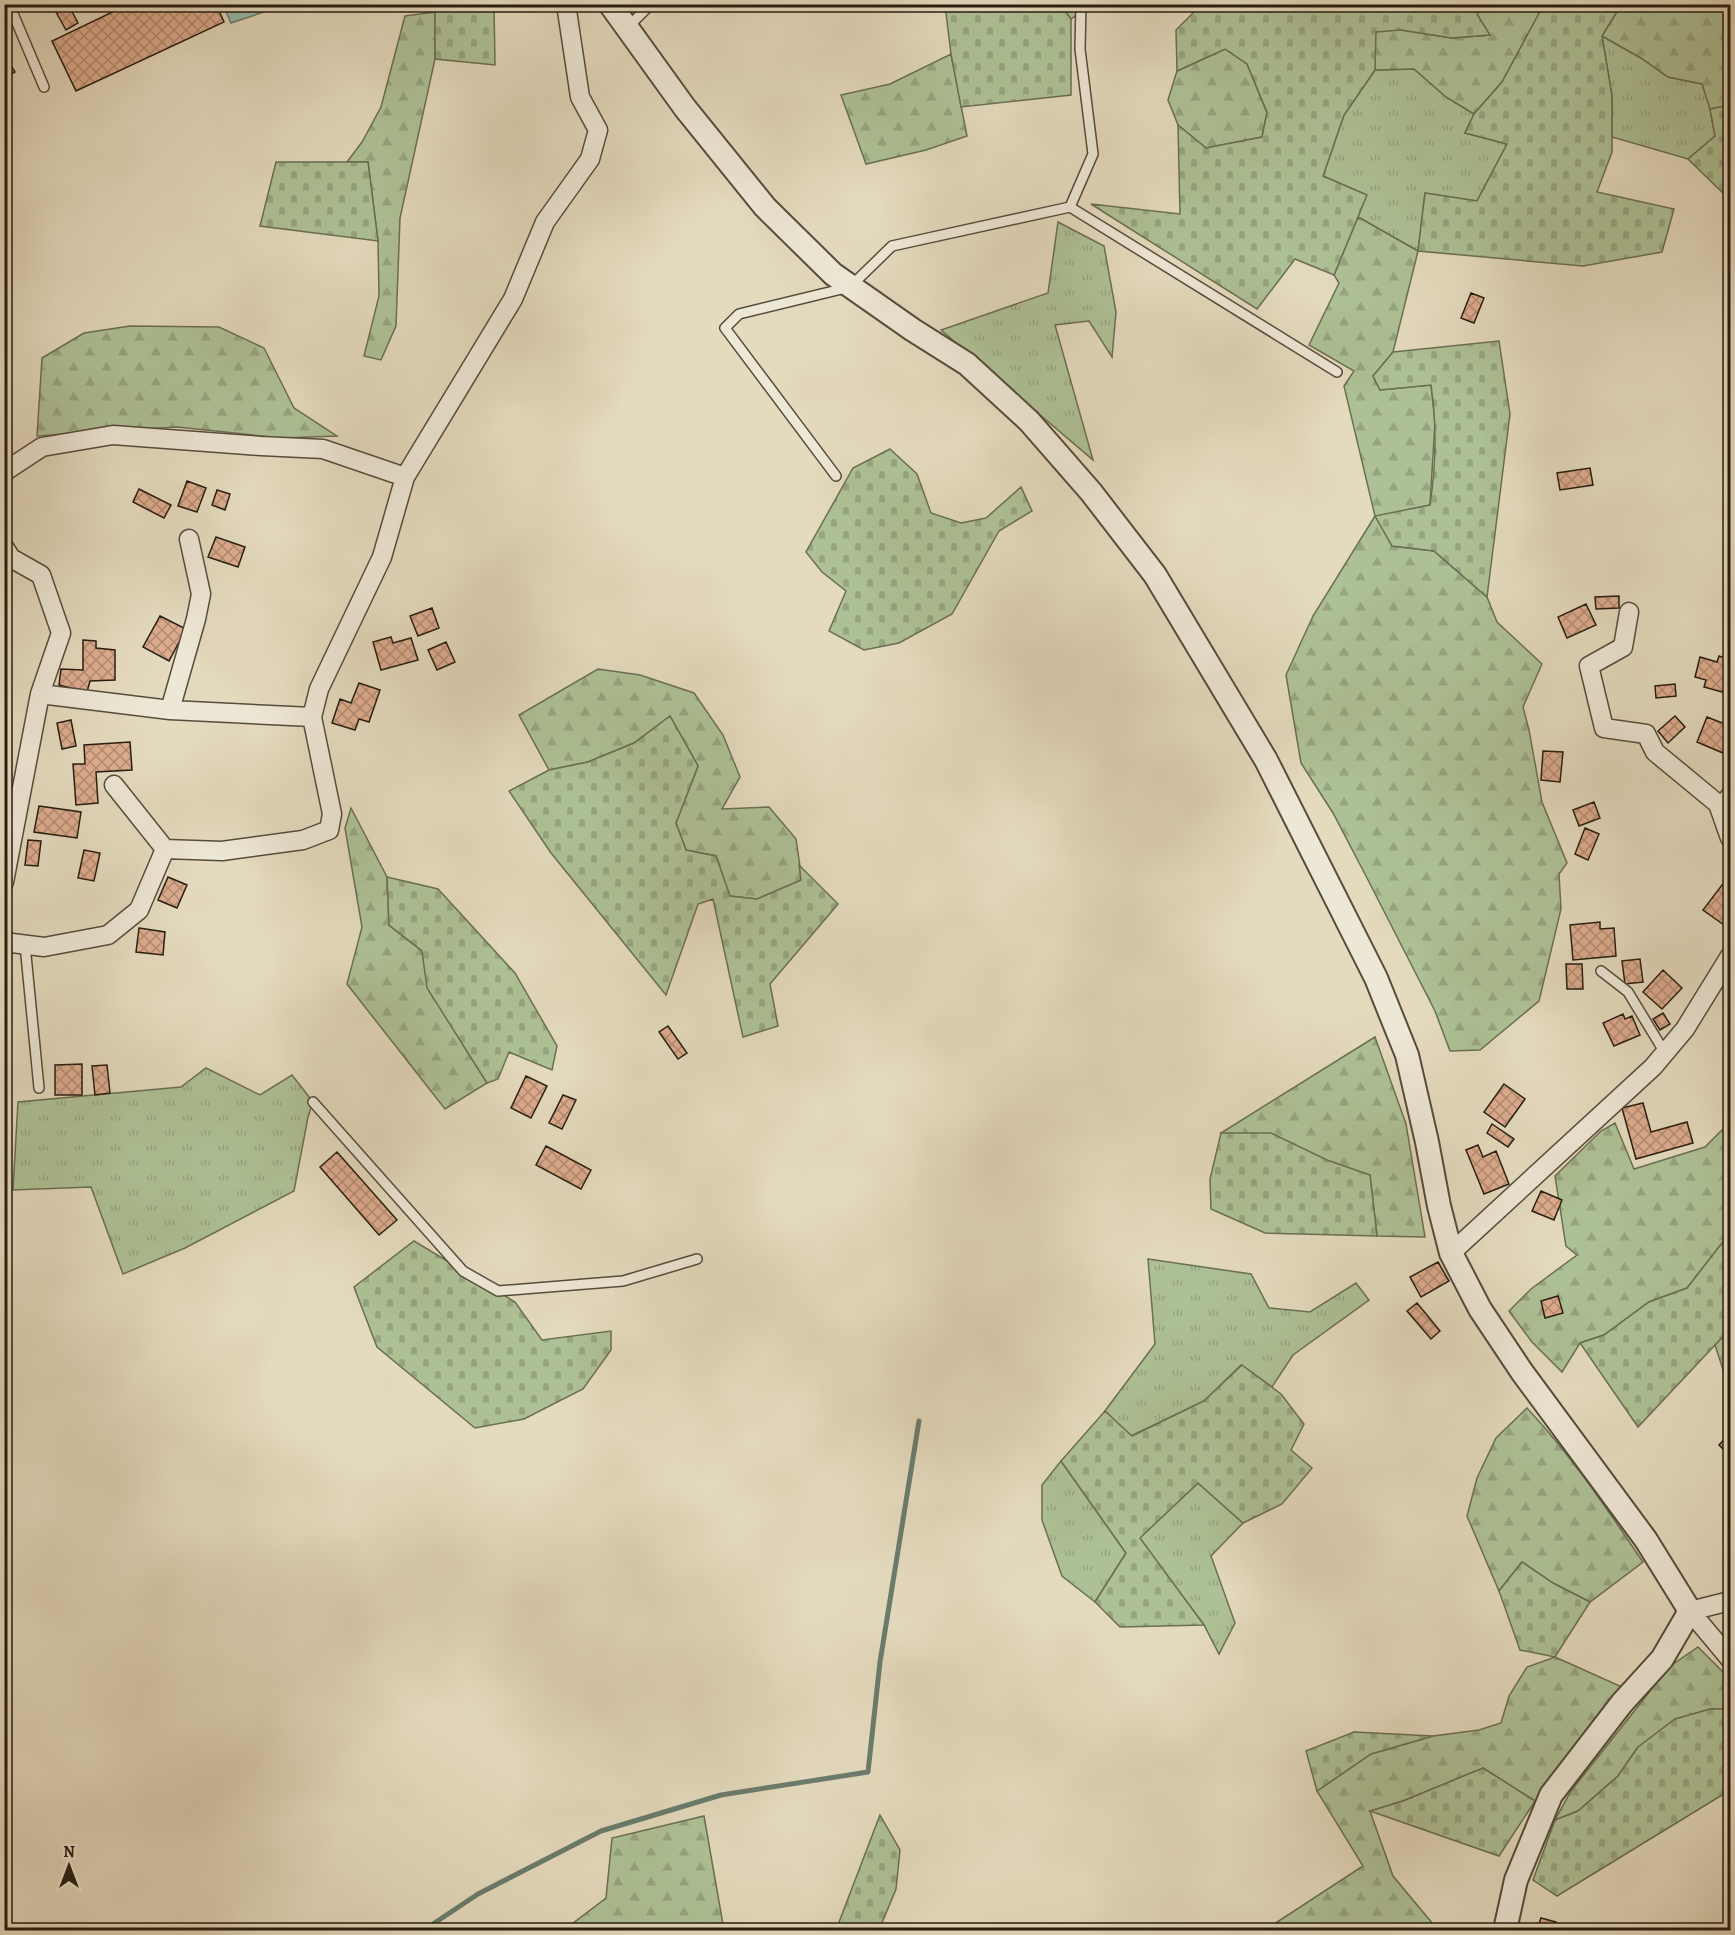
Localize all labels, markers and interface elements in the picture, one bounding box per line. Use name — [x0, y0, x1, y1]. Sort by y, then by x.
north arrow — [39, 1836, 99, 1896]
text: N — [63, 1841, 75, 1863]

